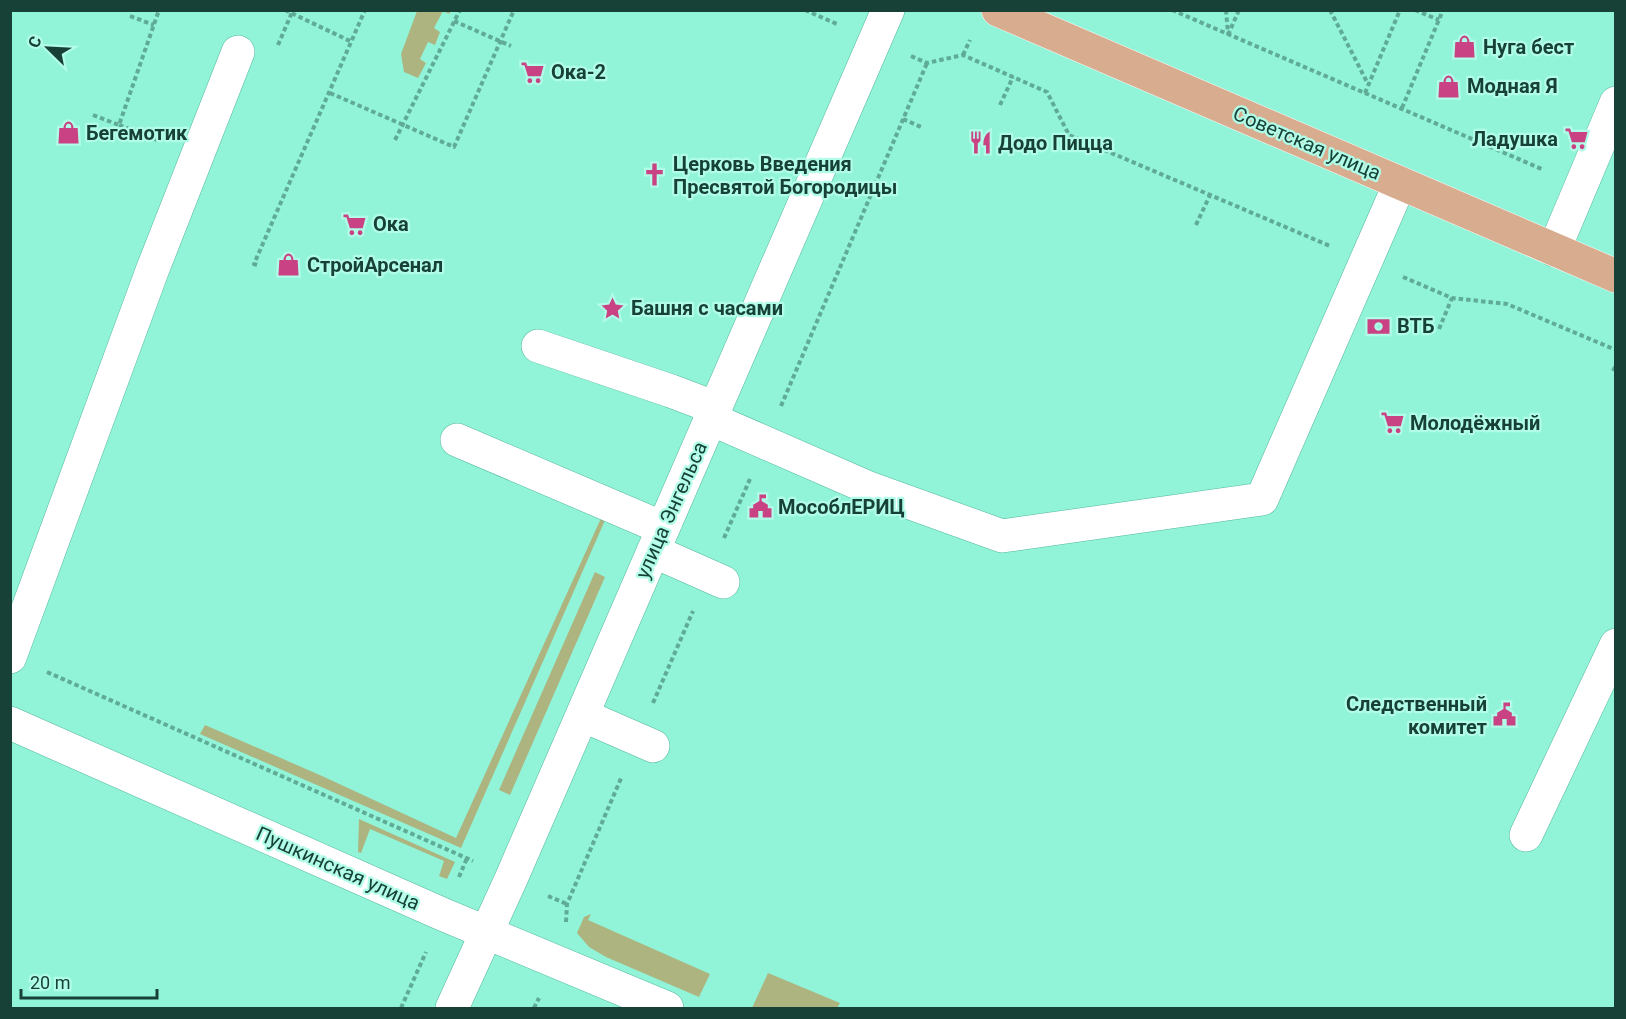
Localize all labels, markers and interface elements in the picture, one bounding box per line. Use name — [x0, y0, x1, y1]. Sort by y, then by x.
north arrow — [18, 18, 78, 78]
text: С — [24, 33, 46, 51]
shop icon: Нуга бест — [1452, 34, 1478, 60]
place label: Нуга бест — [1483, 35, 1574, 59]
supermarket icon: Ока-2 — [520, 59, 546, 85]
place label: Ока-2 — [551, 60, 606, 84]
shop icon: Модная Я — [1436, 73, 1462, 99]
place label: Модная Я — [1467, 74, 1558, 98]
street label: Советская улица — [1229, 101, 1385, 185]
shop icon: Бегемотик — [55, 120, 81, 146]
place label: Бегемотик — [86, 121, 188, 145]
supermarket icon: Ладушка — [1563, 126, 1589, 152]
place label: Ладушка — [1472, 127, 1558, 151]
restaurant icon: Додо Пицца — [967, 130, 993, 156]
place label: Додо Пицца — [998, 131, 1113, 155]
place label: Церковь Введения Пресвятой Богородицы — [673, 152, 897, 199]
church icon: Церковь Введения Пресвятой Богородицы — [642, 162, 668, 188]
supermarket icon: Ока — [342, 211, 368, 237]
place label: Ока — [373, 212, 409, 236]
shop icon: СтройАрсенал — [276, 252, 302, 278]
place label: СтройАрсенал — [307, 253, 443, 277]
place icon: Башня с часами — [600, 295, 626, 321]
place label: Башня с часами — [631, 296, 783, 320]
bank icon: ВТБ — [1366, 313, 1392, 339]
place label: ВТБ — [1397, 314, 1434, 338]
supermarket icon: Молодёжный — [1379, 410, 1405, 436]
place label: Молодёжный — [1410, 411, 1540, 435]
street label: улица Энгельса — [630, 438, 712, 582]
public building icon: МособлЕРИЦ — [747, 494, 773, 520]
place label: МособлЕРИЦ — [778, 495, 905, 519]
place label: Следственный комитет — [1346, 692, 1487, 739]
public building icon: Следственный комитет — [1492, 702, 1518, 728]
street label: Пушкинская улица — [252, 821, 424, 915]
scale bar — [21, 962, 158, 1000]
text: 20 m — [30, 972, 70, 993]

